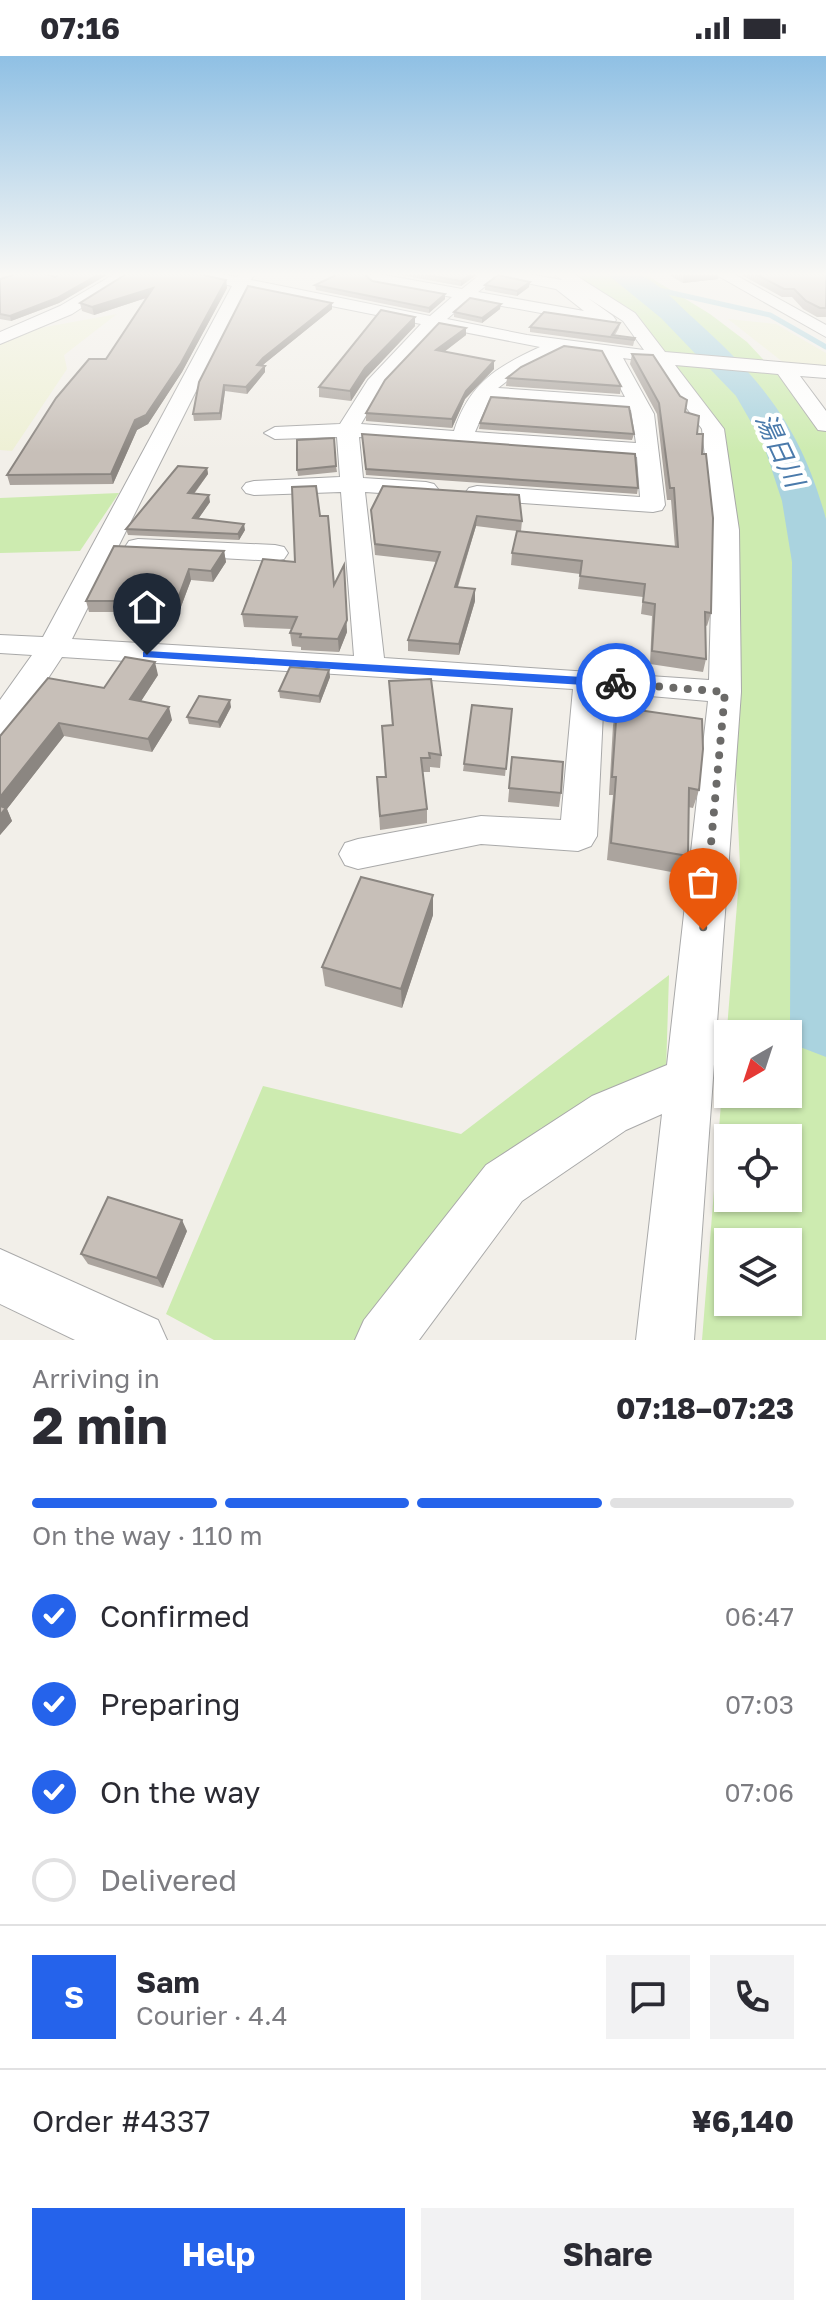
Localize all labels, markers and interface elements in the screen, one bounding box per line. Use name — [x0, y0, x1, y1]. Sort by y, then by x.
text: 07:16 — [40, 10, 120, 46]
water label: 湯日川 — [750, 408, 812, 494]
pin — [113, 573, 181, 655]
icon: home — [125, 585, 169, 629]
courier — [576, 643, 656, 723]
icon: bike — [594, 661, 638, 705]
pin — [669, 848, 737, 930]
icon: bag — [681, 860, 725, 904]
north arrow — [714, 1020, 802, 1108]
map controls — [714, 1020, 802, 1316]
button: locate — [714, 1124, 802, 1212]
button: layers — [714, 1228, 802, 1316]
text: Arriving in — [32, 1363, 160, 1394]
text: 07:18–07:23 — [616, 1390, 794, 1426]
text: 2 min — [32, 1393, 168, 1455]
text: On the way · 110 m — [32, 1520, 263, 1551]
icon: check — [32, 1594, 76, 1638]
text: Confirmed — [100, 1598, 250, 1634]
text: 06:47 — [725, 1601, 794, 1632]
icon: check — [32, 1682, 76, 1726]
text: Preparing — [100, 1686, 241, 1722]
text: 07:03 — [725, 1689, 794, 1720]
icon: check — [32, 1770, 76, 1814]
text: On the way — [100, 1774, 260, 1810]
text: 07:06 — [724, 1777, 794, 1808]
text: Delivered — [100, 1862, 237, 1898]
button: chat — [606, 1955, 690, 2039]
button: phone — [710, 1955, 794, 2039]
text: Sam — [136, 1964, 200, 2000]
text: S — [64, 1979, 84, 2015]
text: Courier · 4.4 — [136, 2000, 288, 2031]
text: Order #4337 — [32, 2103, 210, 2139]
text: ¥6,140 — [692, 2103, 794, 2139]
button: Help — [32, 2208, 405, 2300]
button: Share — [421, 2208, 794, 2300]

